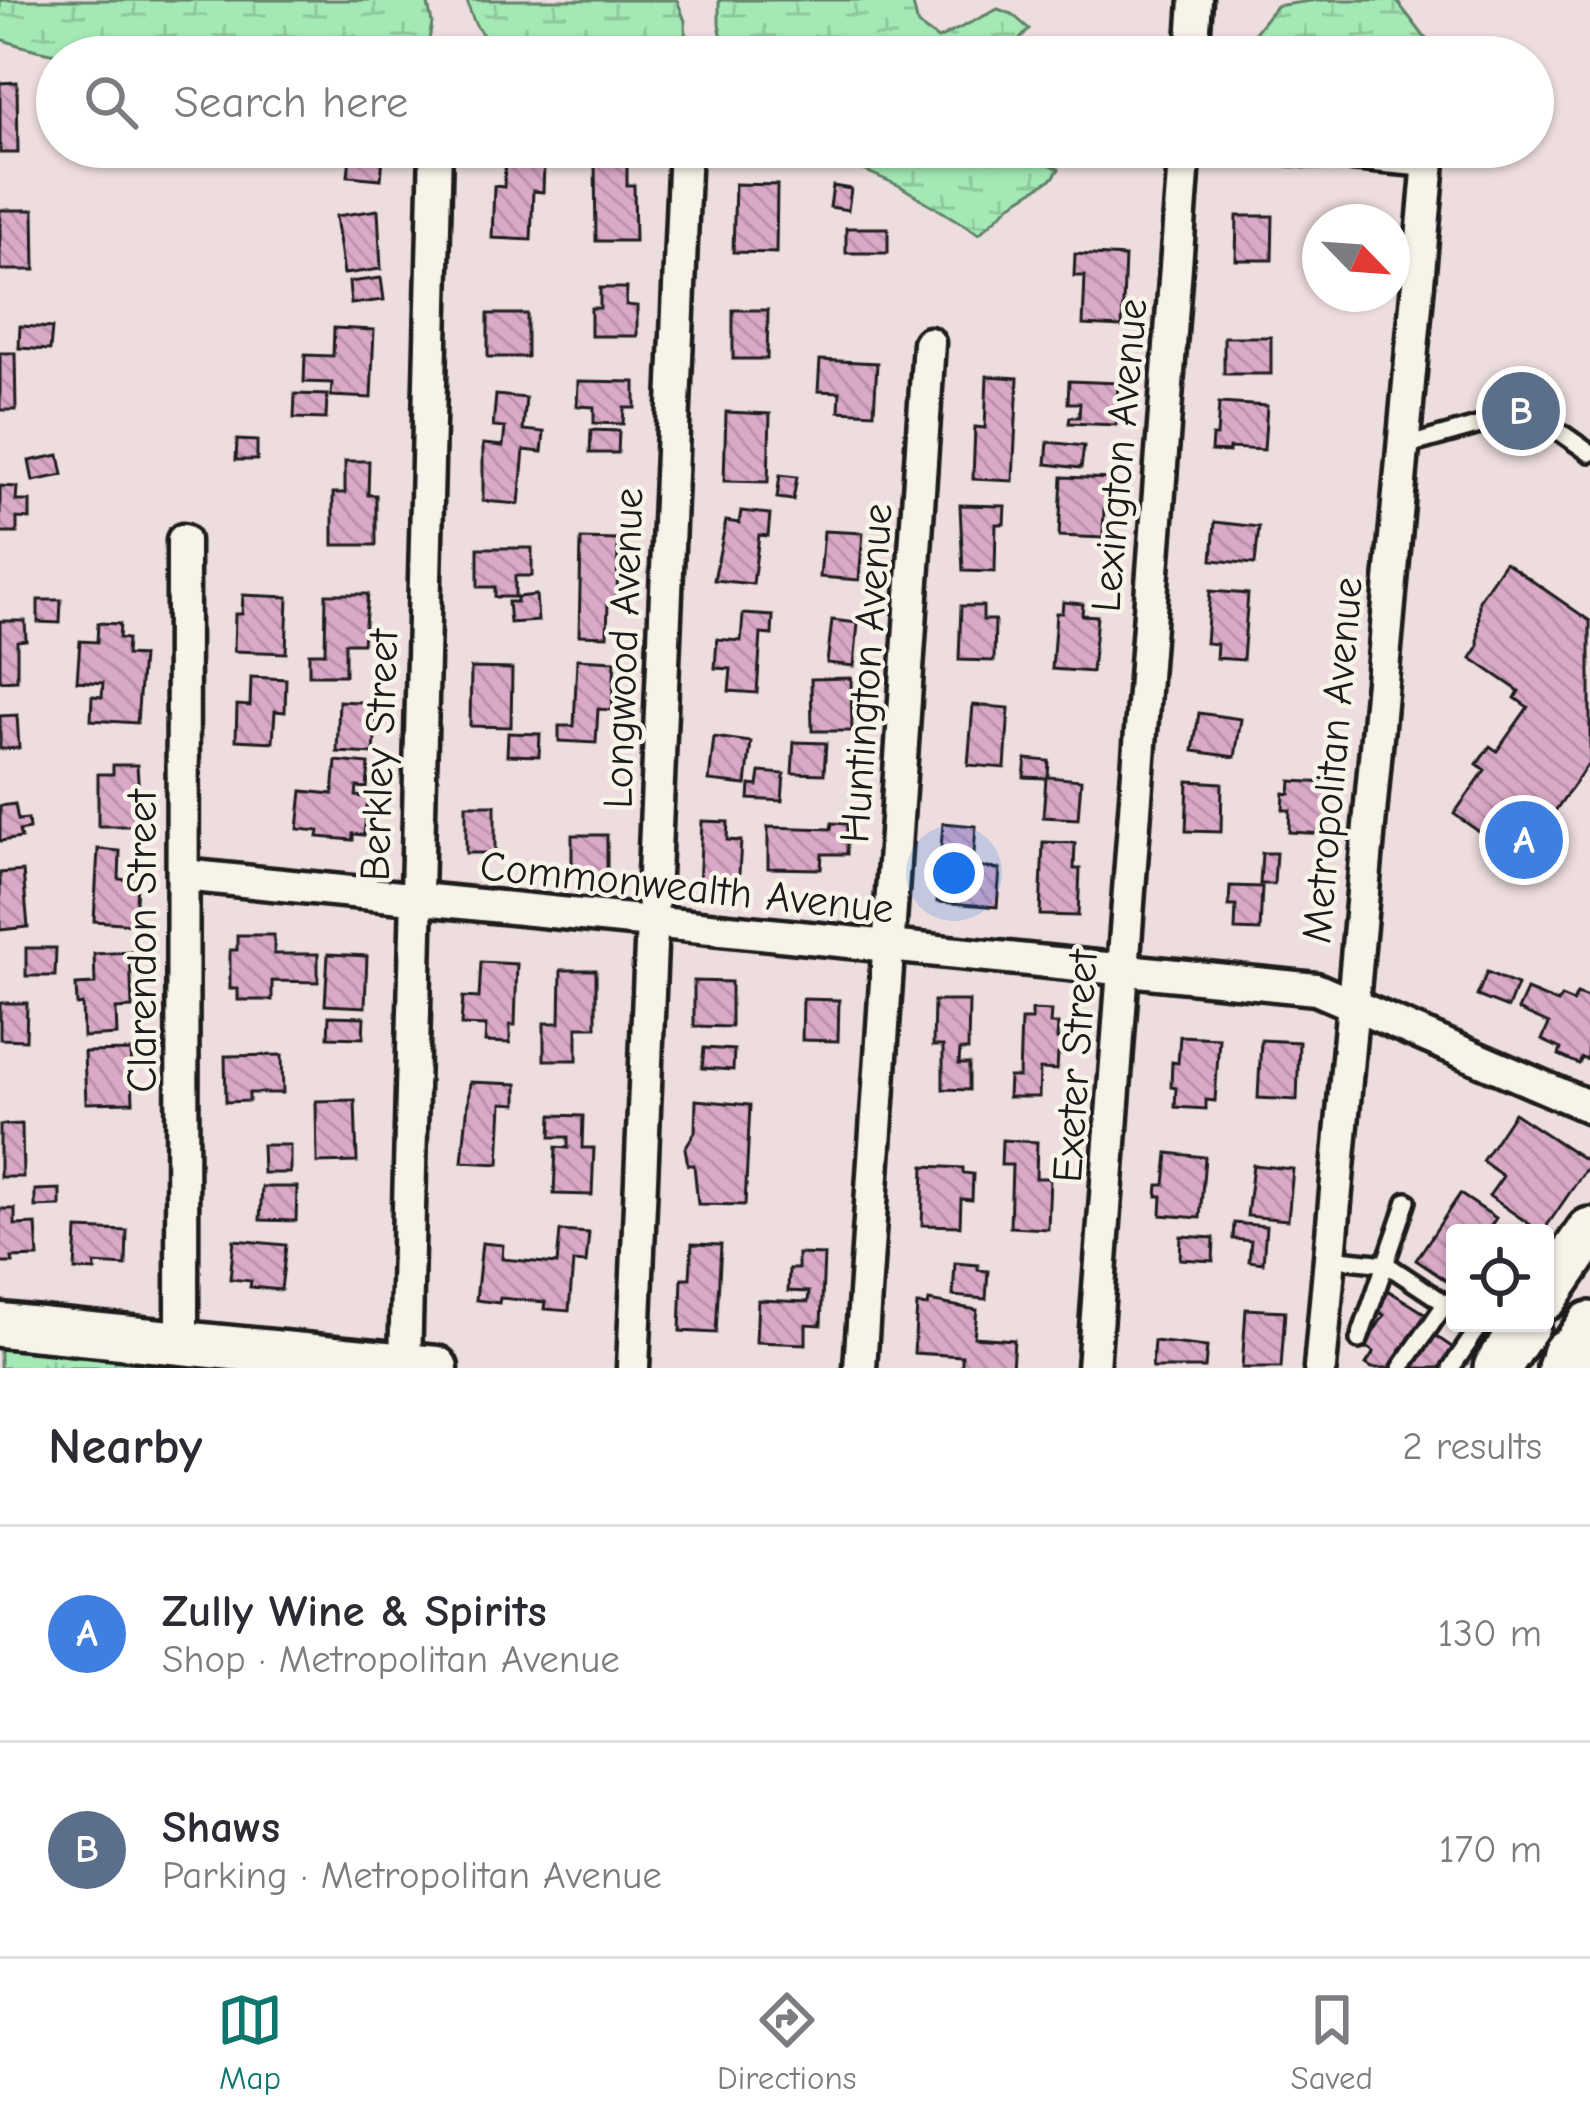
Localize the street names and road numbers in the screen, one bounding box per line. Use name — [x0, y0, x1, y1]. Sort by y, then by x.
street label: Lexington Avenue — [1081, 296, 1158, 614]
street label: Longwood Avenue — [593, 487, 654, 809]
street label: Huntington Avenue — [830, 502, 903, 845]
street label: Metropolitan Avenue — [1292, 575, 1373, 945]
street label: Berkley Street — [351, 626, 408, 882]
street label: Clarendon Street — [118, 787, 167, 1093]
street label: Commonwealth Avenue — [478, 841, 896, 934]
street label: Exeter Street — [1043, 946, 1108, 1184]

